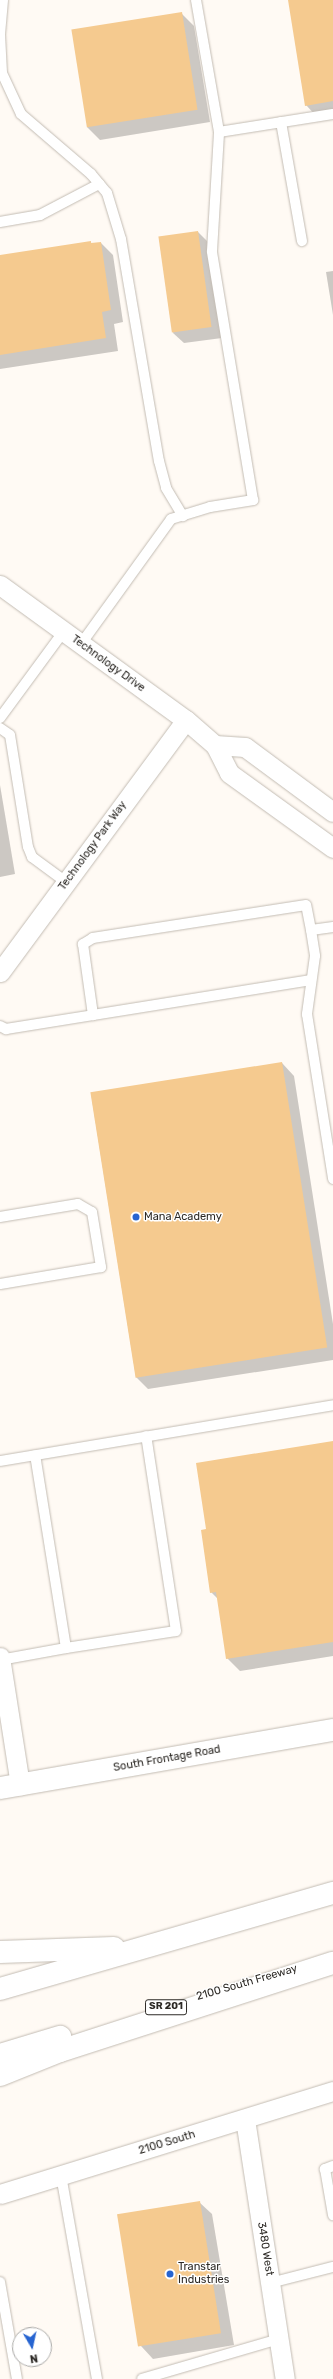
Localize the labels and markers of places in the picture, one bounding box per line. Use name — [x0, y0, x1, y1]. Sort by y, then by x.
place label: Mana Academy — [144, 1210, 222, 1224]
marker: Mana Academy — [131, 1212, 141, 1222]
place label: Transtar Industries — [178, 2261, 229, 2287]
marker: Transtar Industries — [165, 2269, 175, 2279]

